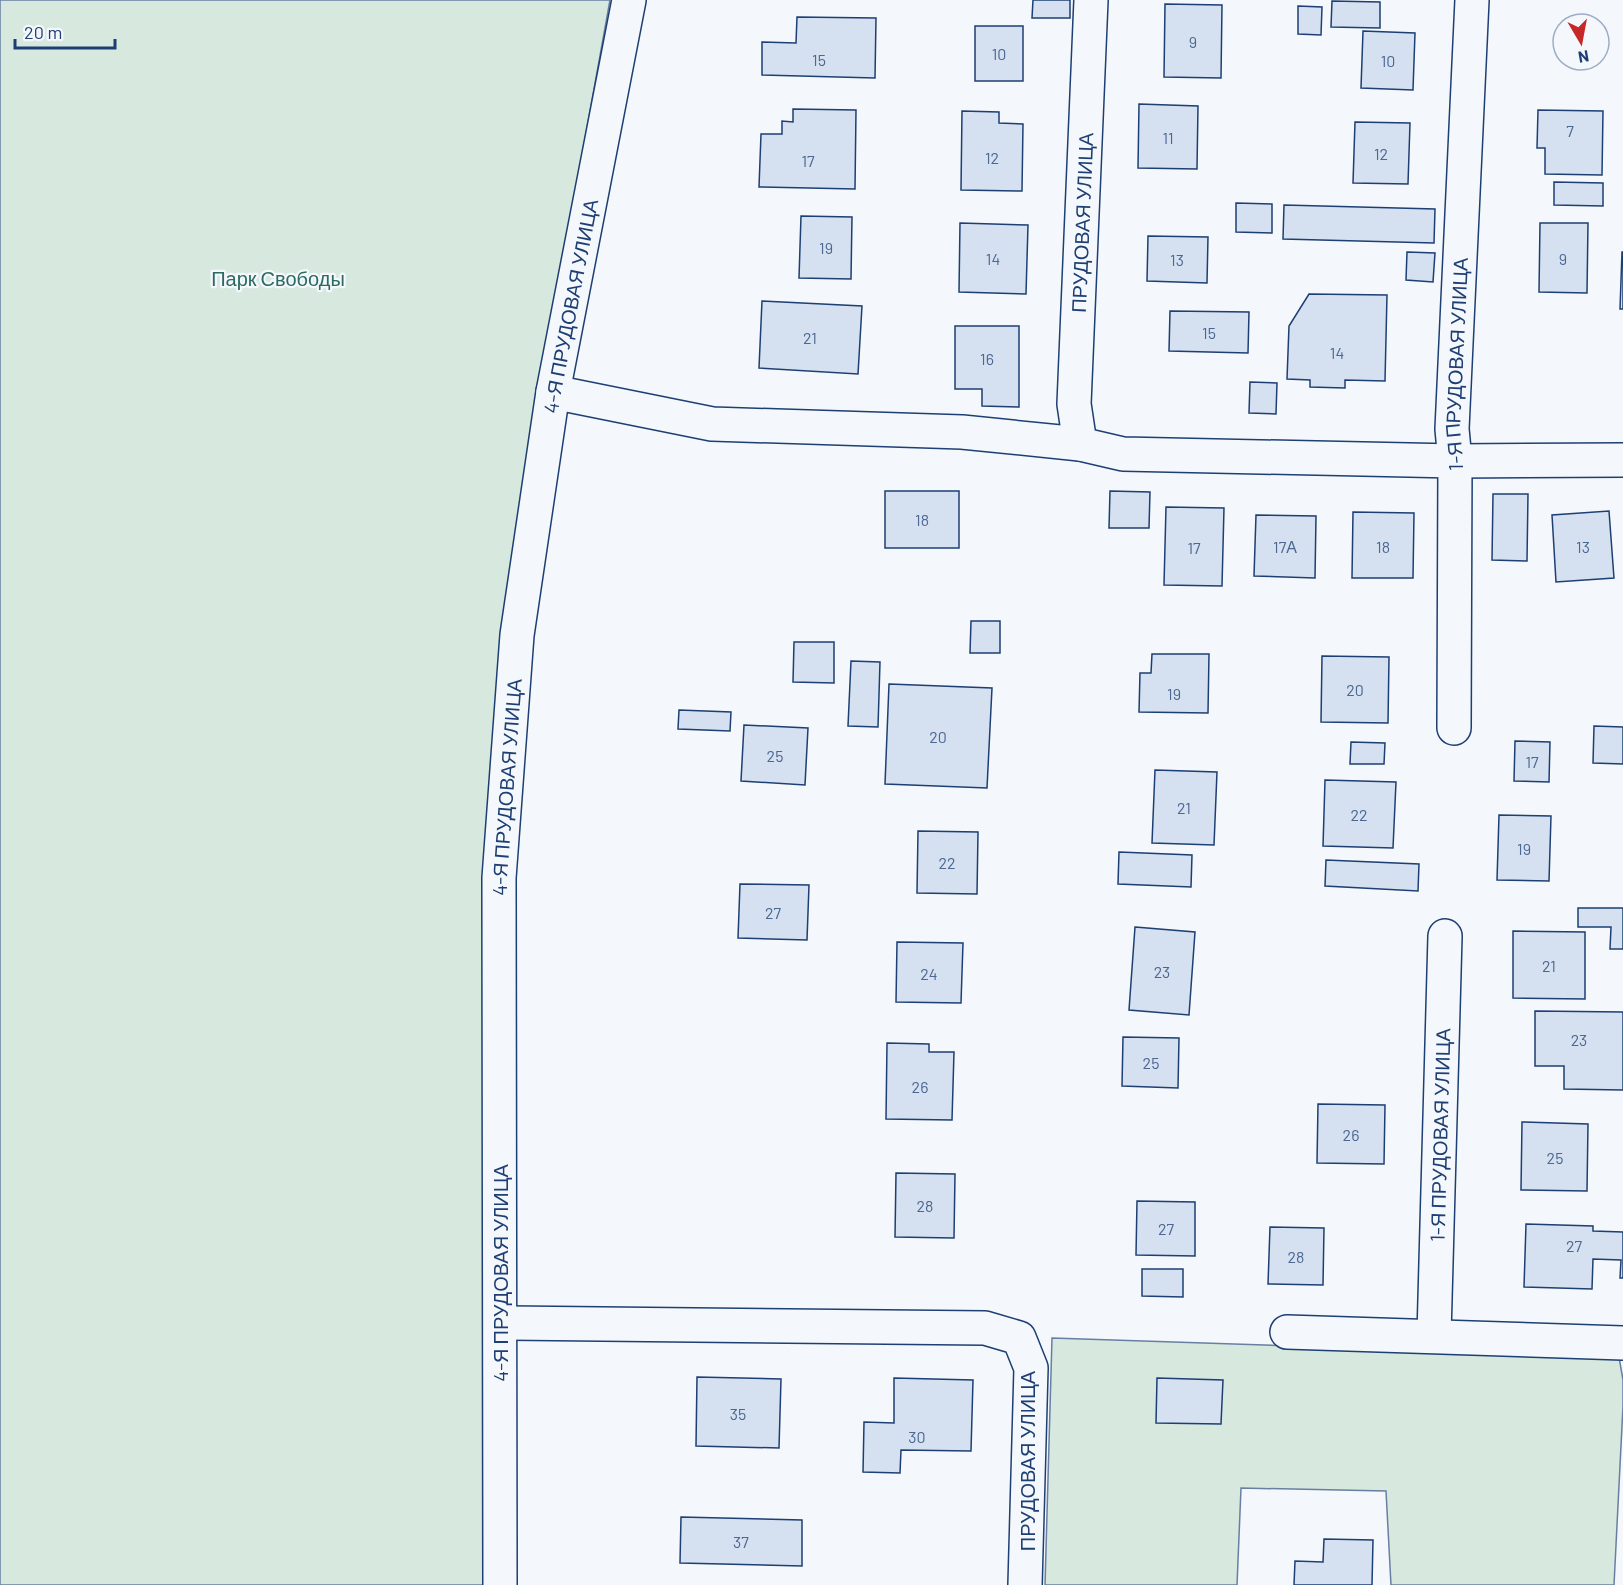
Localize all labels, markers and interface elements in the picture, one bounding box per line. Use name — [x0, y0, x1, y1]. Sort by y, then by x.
scale bar — [15, 12, 116, 50]
north arrow — [1551, 12, 1611, 72]
text: 20 m — [24, 21, 62, 43]
house number: 9 — [1189, 32, 1197, 51]
house number: 10 — [992, 44, 1006, 63]
text: N — [1577, 47, 1591, 68]
house number: 15 — [812, 50, 826, 69]
house number: 10 — [1381, 51, 1395, 70]
house number: 7 — [1566, 121, 1574, 140]
house number: 11 — [1162, 128, 1174, 147]
street label: ПРУДОВАЯ УЛИЦА — [1066, 131, 1097, 313]
house number: 12 — [1374, 144, 1388, 163]
house number: 12 — [985, 148, 999, 167]
house number: 17 — [801, 151, 815, 170]
street label: 4-Я ПРУДОВАЯ УЛИЦА — [538, 196, 602, 415]
house number: 19 — [819, 238, 833, 257]
house number: 14 — [986, 249, 1000, 268]
house number: 9 — [1559, 249, 1567, 268]
house number: 13 — [1170, 250, 1184, 269]
street label: 1-Я ПРУДОВАЯ УЛИЦА — [1440, 256, 1472, 471]
park label: Парк Свободы — [211, 266, 345, 290]
house number: 15 — [1202, 323, 1216, 342]
house number: 21 — [803, 328, 817, 347]
house number: 14 — [1330, 343, 1344, 362]
house number: 16 — [980, 349, 994, 368]
house number: 18 — [915, 510, 929, 529]
house number: 17А — [1273, 537, 1297, 556]
house number: 18 — [1376, 537, 1390, 556]
house number: 13 — [1576, 537, 1590, 556]
house number: 17 — [1187, 538, 1201, 557]
street label: 4-Я ПРУДОВАЯ УЛИЦА — [487, 677, 526, 896]
house number: 20 — [1346, 680, 1364, 699]
house number: 19 — [1167, 684, 1181, 703]
house number: 20 — [929, 727, 947, 746]
house number: 25 — [767, 746, 783, 765]
house number: 17 — [1525, 752, 1539, 771]
house number: 21 — [1177, 798, 1191, 817]
house number: 22 — [1350, 805, 1368, 824]
house number: 19 — [1517, 839, 1531, 858]
house number: 22 — [938, 853, 956, 872]
house number: 27 — [765, 903, 781, 922]
house number: 21 — [1542, 956, 1556, 975]
house number: 23 — [1154, 962, 1170, 981]
house number: 24 — [920, 964, 938, 983]
street label: 1-Я ПРУДОВАЯ УЛИЦА — [1425, 1027, 1454, 1242]
house number: 23 — [1571, 1030, 1587, 1049]
house number: 25 — [1143, 1053, 1159, 1072]
house number: 26 — [912, 1077, 928, 1096]
house number: 26 — [1343, 1125, 1359, 1144]
house number: 25 — [1547, 1148, 1563, 1167]
street label: 4-Я ПРУДОВАЯ УЛИЦА — [488, 1164, 512, 1382]
house number: 28 — [917, 1196, 933, 1215]
house number: 27 — [1158, 1219, 1174, 1238]
house number: 27 — [1566, 1236, 1582, 1255]
house number: 28 — [1288, 1247, 1304, 1266]
street label: ПРУДОВАЯ УЛИЦА — [1015, 1370, 1039, 1551]
house number: 35 — [730, 1404, 746, 1423]
house number: 30 — [908, 1427, 926, 1446]
house number: 37 — [733, 1532, 749, 1551]

